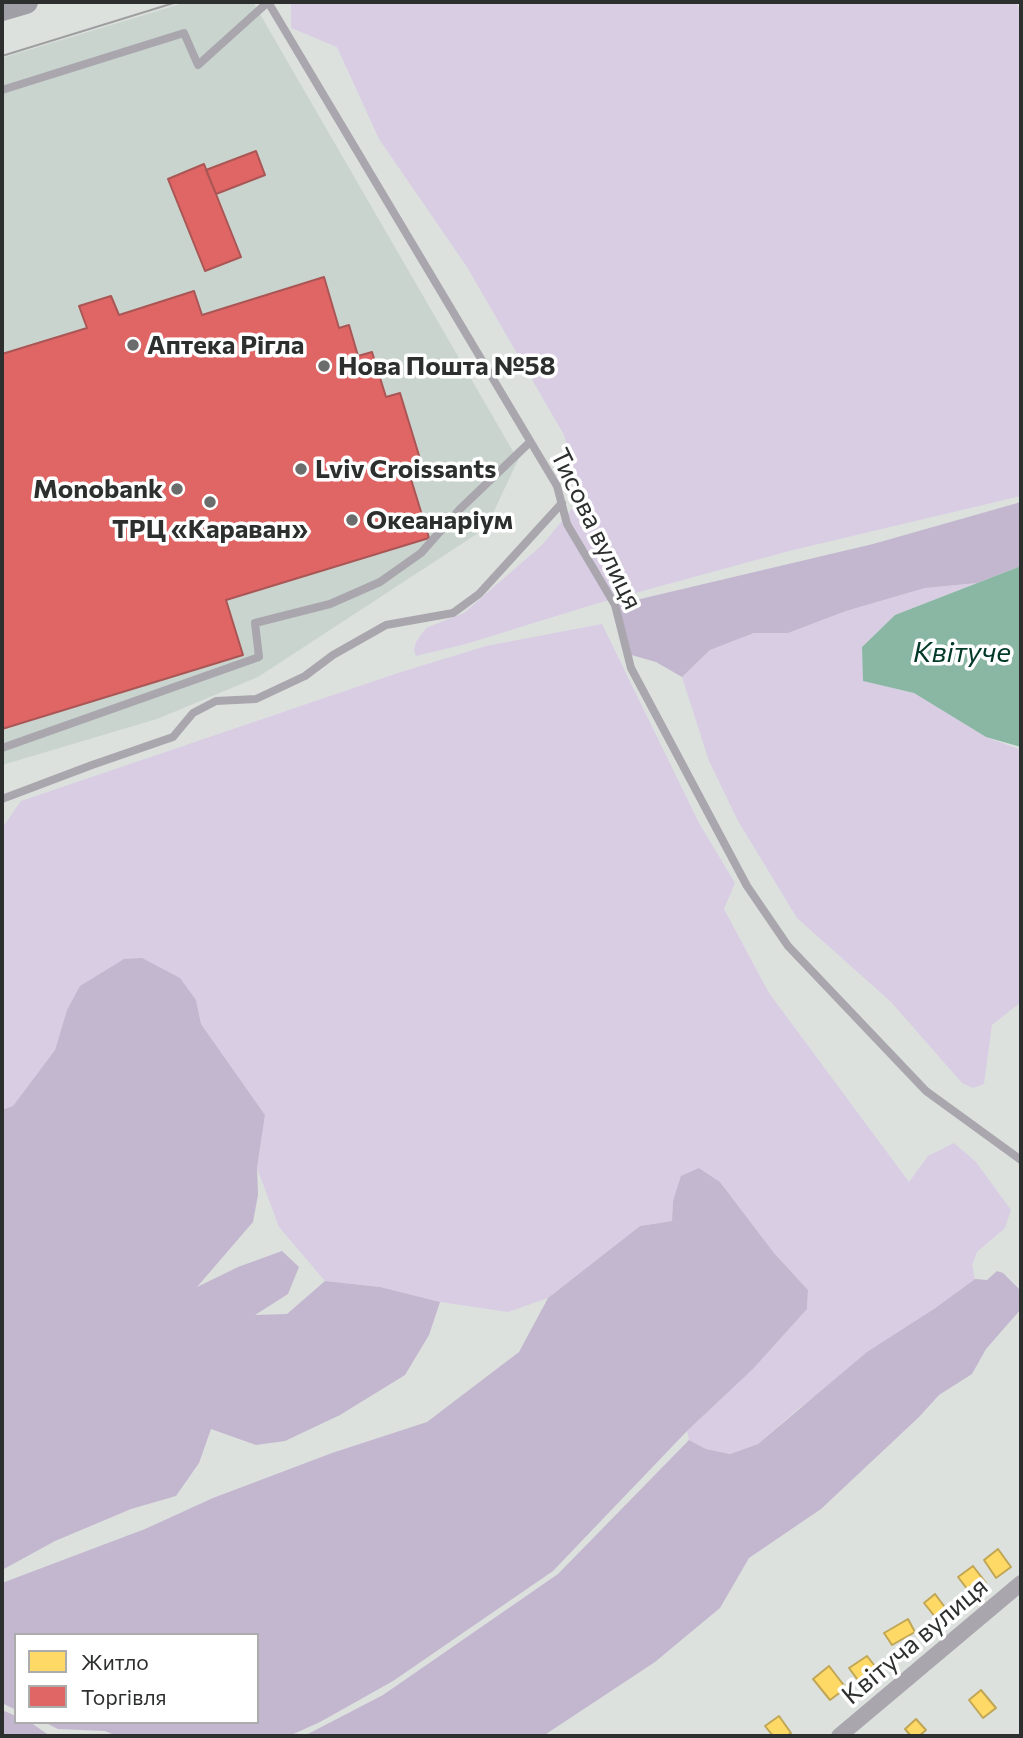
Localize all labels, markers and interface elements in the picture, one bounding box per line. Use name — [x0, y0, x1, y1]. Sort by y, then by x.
place label: Аптека Рігла — [147, 329, 304, 361]
marker: Аптека Рігла — [125, 337, 141, 353]
place label: Нова Пошта №58 — [338, 350, 556, 382]
marker: Нова Пошта №58 — [316, 358, 332, 374]
street label: Тисова вулиця — [544, 443, 648, 615]
place label: Lviv Croissants — [315, 453, 496, 485]
marker: Lviv Croissants — [293, 461, 309, 477]
place label: Monobank — [33, 473, 163, 505]
marker: Monobank — [169, 481, 185, 497]
marker: ТРЦ «Караван» — [202, 494, 218, 510]
place label: Океанаріум — [366, 504, 513, 536]
marker: Океанаріум — [344, 512, 360, 528]
place label: ТРЦ «Караван» — [112, 513, 308, 545]
water label: Квітуче — [913, 636, 1011, 670]
street label: Квітуча вулиця — [836, 1571, 994, 1711]
legend — [14, 1633, 259, 1724]
text: Житло — [81, 1649, 149, 1674]
text: Торгівля — [81, 1684, 167, 1709]

